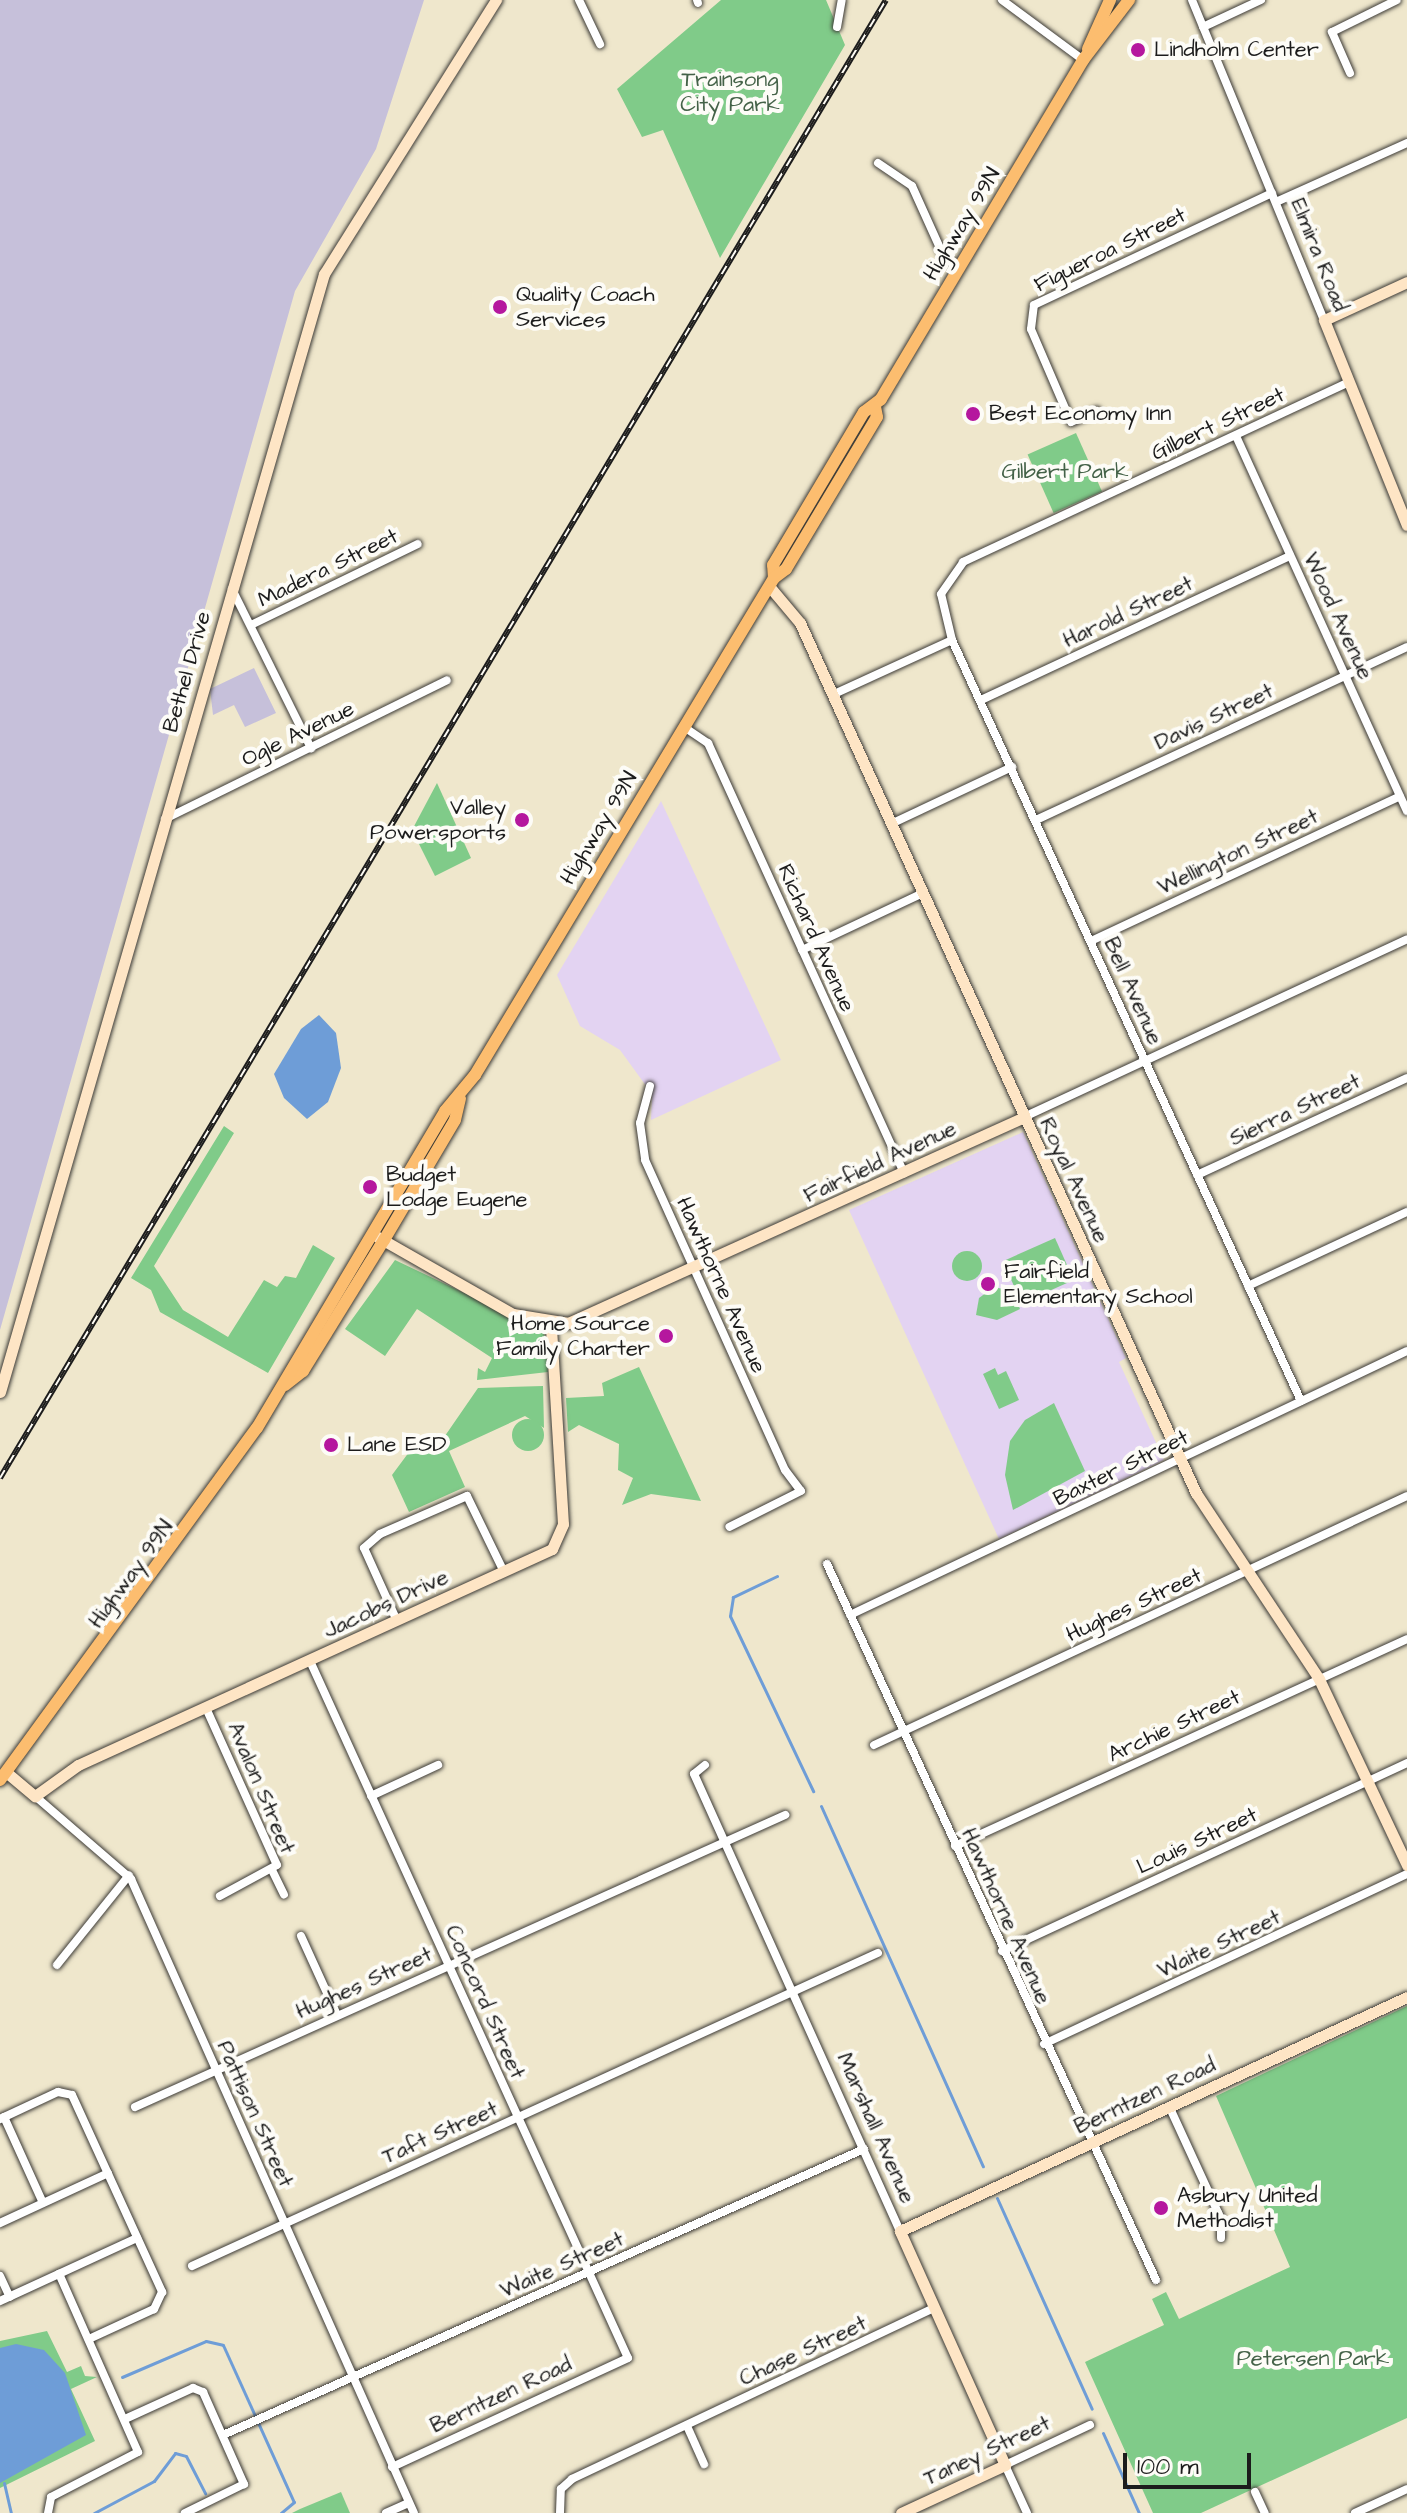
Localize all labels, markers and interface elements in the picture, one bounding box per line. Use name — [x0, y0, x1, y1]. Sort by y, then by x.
place label: Lindholm Center — [1154, 37, 1319, 63]
marker: Lindholm Center — [1129, 41, 1147, 59]
park label: Trainsong City Park — [680, 66, 780, 118]
street label: Highway 99N — [918, 163, 1006, 285]
street label: Elmira Road — [1284, 195, 1354, 315]
street label: Figueroa Street — [1030, 202, 1190, 298]
place label: Quality Coach Services — [516, 281, 655, 332]
marker: Quality Coach Services — [491, 298, 509, 316]
street label: Gilbert Street — [1147, 382, 1289, 466]
place label: Best Economy Inn — [989, 401, 1171, 427]
marker: Best Economy Inn — [964, 405, 982, 423]
park label: Gilbert Park — [1002, 459, 1128, 485]
street label: Madera Street — [254, 523, 402, 613]
street label: Wood Avenue — [1297, 548, 1379, 684]
street label: Harold Street — [1059, 570, 1197, 654]
street label: Bethel Drive — [157, 609, 217, 735]
street label: Davis Street — [1150, 678, 1278, 756]
street label: Ogle Avenue — [238, 695, 358, 773]
street label: Highway 99N — [555, 767, 643, 889]
place label: Valley Powersports — [370, 794, 506, 846]
street label: Wellington Street — [1154, 803, 1322, 901]
marker: Valley Powersports — [513, 811, 531, 829]
street label: Richard Avenue — [772, 860, 860, 1016]
street label: Bell Avenue — [1098, 933, 1168, 1049]
street label: Sierra Street — [1225, 1068, 1365, 1152]
street label: Royal Avenue — [1033, 1113, 1115, 1247]
street label: Fairfield Avenue — [800, 1115, 960, 1209]
place label: Budget Lodge Eugene — [386, 1161, 527, 1212]
marker: Budget Lodge Eugene — [361, 1178, 379, 1196]
street label: Hawthorne Avenue — [670, 1193, 772, 1377]
place label: Fairfield Elementary School — [1004, 1258, 1193, 1310]
marker: Fairfield Elementary School — [979, 1275, 997, 1293]
place label: Home Source Family Charter — [496, 1310, 650, 1362]
marker: Home Source Family Charter — [657, 1327, 675, 1345]
street label: Baxter Street — [1049, 1424, 1193, 1512]
place label: Lane ESD — [347, 1432, 447, 1458]
marker: Lane ESD — [322, 1436, 340, 1454]
street label: Highway 99N — [83, 1515, 179, 1633]
street label: Hughes Street — [1062, 1562, 1206, 1648]
street label: Jacobs Drive — [320, 1564, 452, 1644]
street label: Archie Street — [1104, 1684, 1244, 1768]
street label: Avalon Street — [221, 1718, 301, 1858]
street label: Louis Street — [1133, 1802, 1261, 1880]
street label: Hawthorne Avenue — [955, 1824, 1057, 2008]
street label: Waite Street — [1153, 1904, 1285, 1984]
street label: Concord Street — [439, 1921, 531, 2083]
street label: Hughes Street — [292, 1941, 436, 2025]
street label: Pattison Street — [211, 2037, 299, 2191]
street label: Marshall Avenue — [831, 2049, 921, 2207]
street label: Berntzen Road — [1070, 2052, 1220, 2140]
street label: Taft Street — [378, 2096, 502, 2170]
place label: Asbury United Methodist — [1177, 2182, 1317, 2234]
marker: Asbury United Methodist — [1152, 2199, 1170, 2217]
street label: Waite Street — [496, 2226, 628, 2304]
street label: Chase Street — [735, 2310, 871, 2392]
park label: Petersen Park — [1237, 2346, 1389, 2372]
street label: Berntzen Road — [426, 2351, 576, 2439]
street label: Taney Street — [920, 2410, 1054, 2492]
scale bar — [1127, 2437, 1255, 2487]
text: 100 m — [1137, 2450, 1199, 2484]

